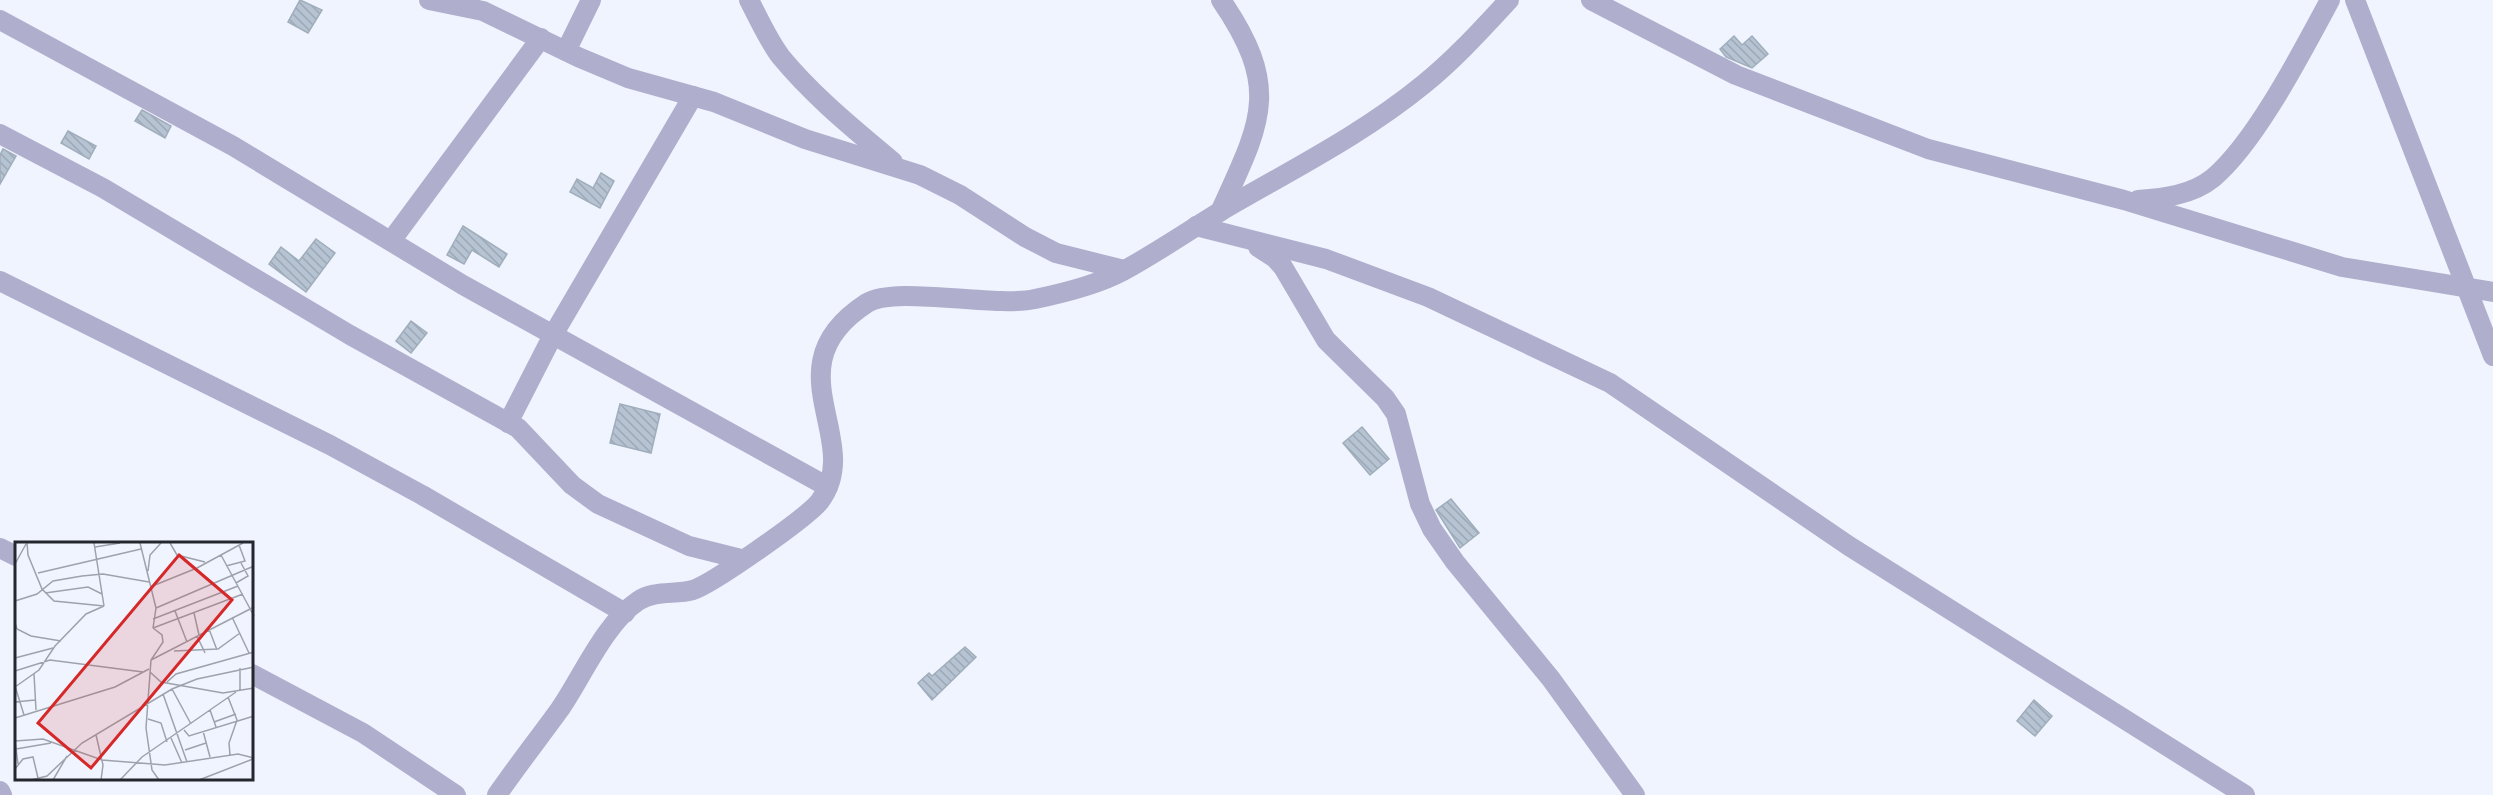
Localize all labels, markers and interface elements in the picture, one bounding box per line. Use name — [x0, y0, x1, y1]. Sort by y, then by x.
inset map — [15, 542, 254, 780]

